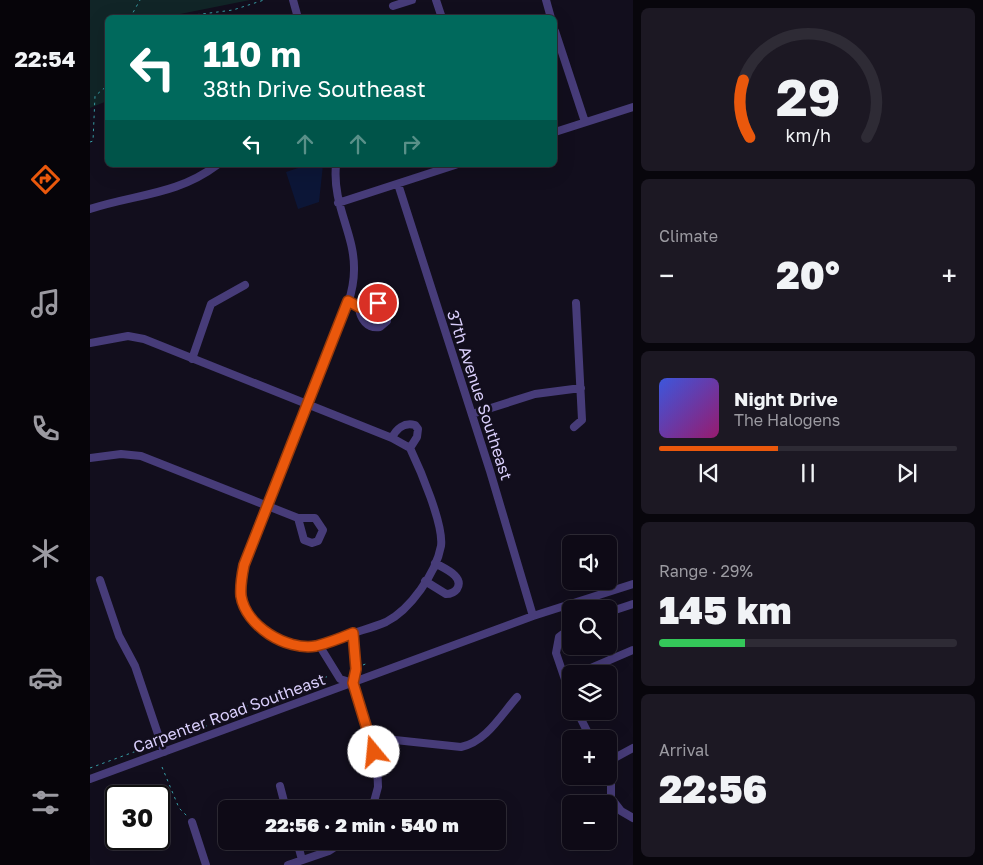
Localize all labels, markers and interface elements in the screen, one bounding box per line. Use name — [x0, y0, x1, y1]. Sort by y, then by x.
text: 110 m — [203, 33, 301, 75]
icon: left — [120, 35, 185, 100]
text: 22:54 — [14, 45, 76, 72]
text: 29 — [776, 65, 840, 127]
text: 38th Drive Southeast — [203, 75, 426, 102]
text: km/h — [785, 124, 831, 146]
icon: left — [238, 130, 266, 158]
icon: ahead — [291, 130, 319, 158]
icon: ahead — [344, 130, 372, 158]
icon: right — [397, 130, 425, 158]
icon: directions — [28, 162, 63, 197]
text: Climate — [659, 226, 718, 246]
text: 20° — [776, 252, 840, 297]
text: − — [659, 259, 674, 292]
text: + — [942, 259, 957, 292]
pin — [357, 282, 399, 324]
icon: music — [28, 286, 63, 321]
icon: arrive — [364, 289, 392, 317]
street label: 37th Avenue Southeast — [443, 307, 517, 483]
text: Night Drive — [734, 387, 838, 410]
text: The Halogens — [734, 410, 840, 430]
icon: phone — [28, 411, 63, 446]
icon: previous — [695, 459, 723, 487]
icon: pause — [794, 459, 822, 487]
icon: next — [893, 459, 921, 487]
map controls — [562, 535, 617, 850]
button: sound — [562, 535, 617, 590]
icon: climate — [28, 536, 63, 571]
text: Range · 29% — [659, 561, 753, 581]
text: 145 km — [659, 587, 792, 632]
button: search — [562, 600, 617, 655]
icon: car — [28, 660, 63, 695]
button: layers — [562, 665, 617, 720]
street label: Carpenter Road Southeast — [130, 669, 328, 757]
position arrow — [347, 725, 399, 777]
button: + — [562, 730, 617, 785]
text: Arrival — [659, 740, 709, 760]
text: 22:56 — [659, 766, 767, 811]
icon: filters — [28, 785, 63, 820]
speed limit sign: 30 — [105, 785, 170, 850]
button: − — [562, 795, 617, 850]
text: 22:56 · 2 min · 540 m — [265, 813, 459, 836]

